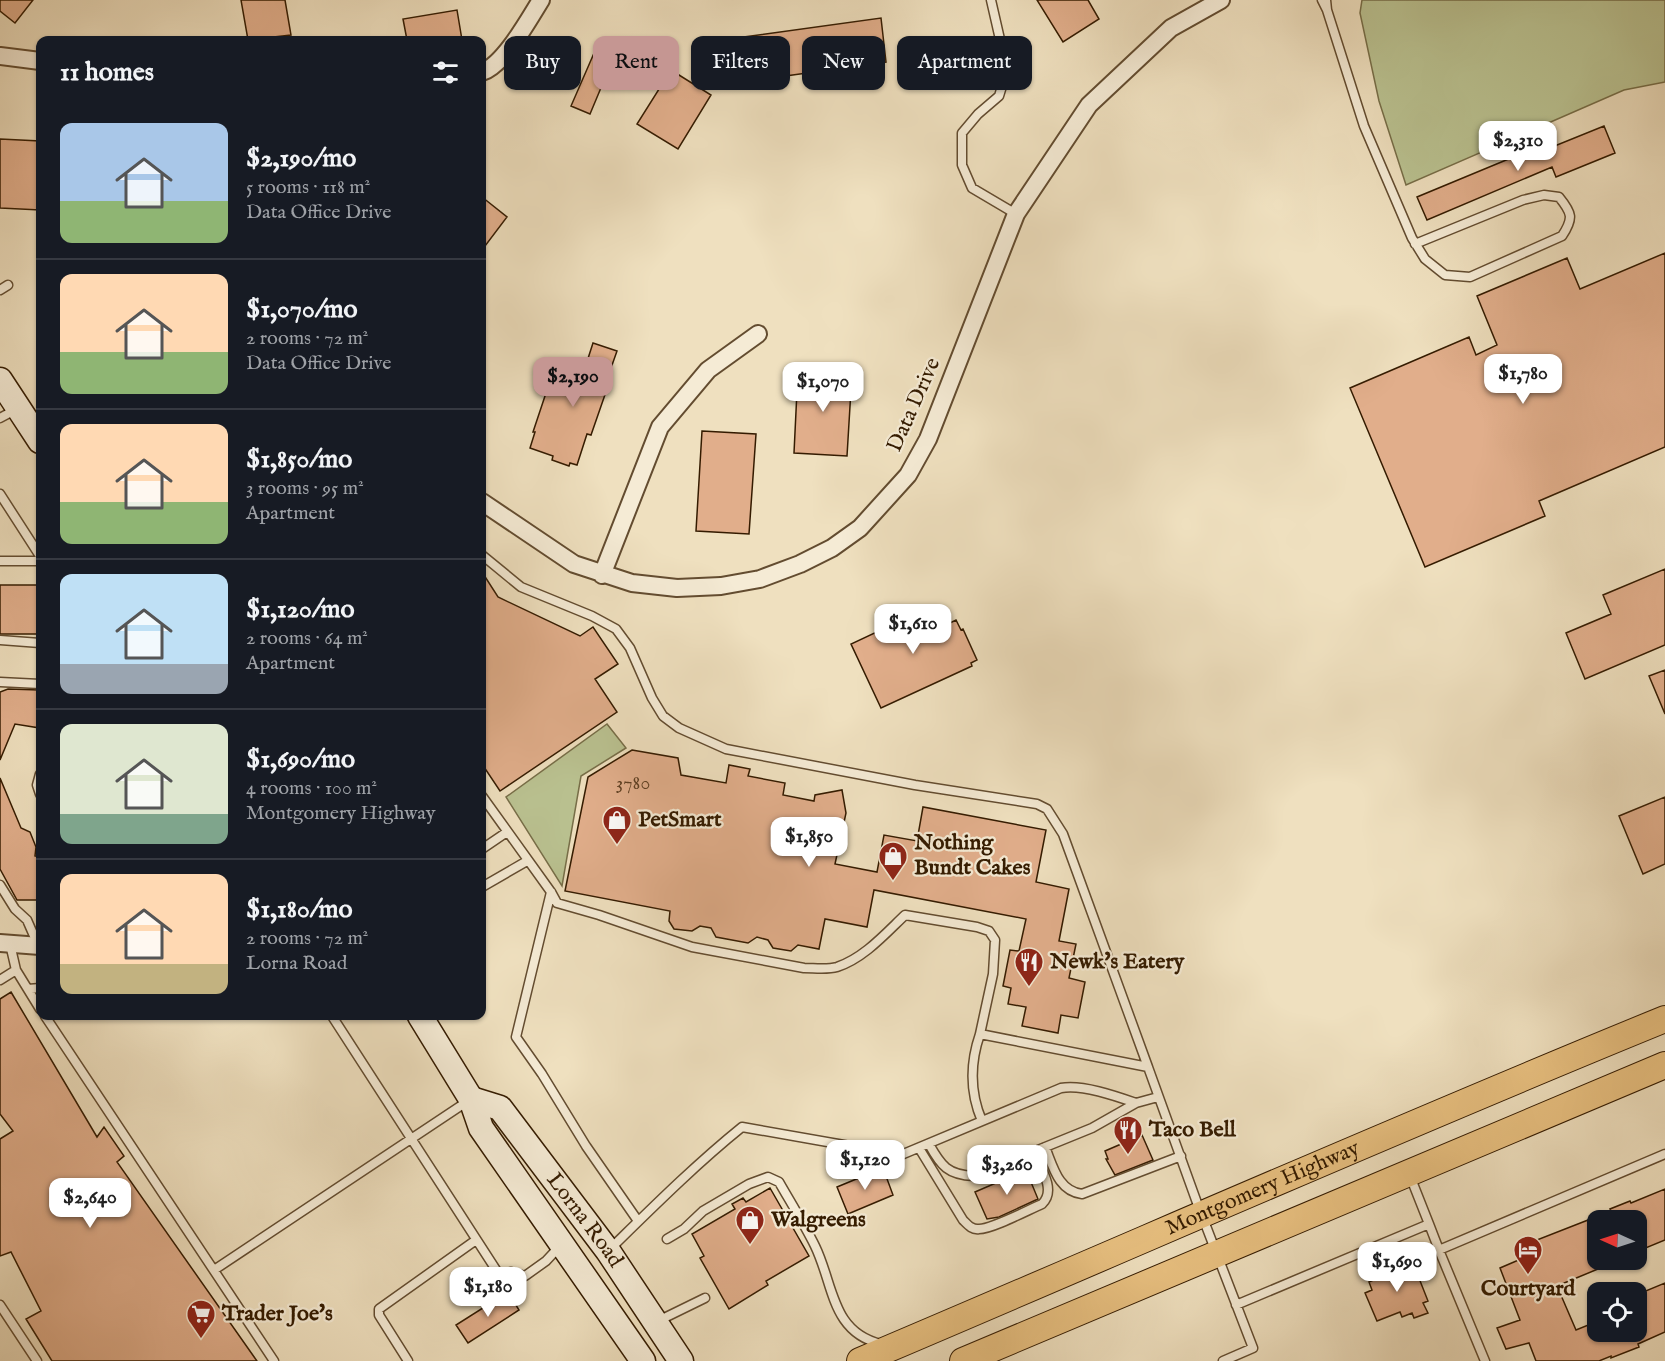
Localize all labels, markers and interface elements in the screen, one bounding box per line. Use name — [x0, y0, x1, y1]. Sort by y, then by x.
chip: Buy — [504, 36, 581, 90]
chip: Rent — [593, 36, 679, 90]
chip: Filters — [691, 36, 790, 90]
chip: New — [802, 36, 885, 90]
chip: Apartment — [897, 36, 1032, 90]
text: 11 homes — [60, 56, 154, 89]
icon: filters — [429, 56, 462, 89]
pin: $2,310 — [1469, 121, 1567, 172]
text: $2,310 — [1493, 128, 1543, 153]
text: $2,190/mo — [246, 142, 356, 175]
icon: home — [108, 147, 180, 219]
text: 5 rooms · 118 m² — [246, 175, 370, 200]
text: Data Office Drive — [246, 200, 392, 225]
text: $1,070/mo — [246, 293, 358, 326]
icon: home — [108, 298, 180, 370]
text: 2 rooms · 72 m² — [246, 326, 368, 351]
text: Data Office Drive — [246, 351, 392, 376]
street label: Data Drive — [881, 353, 947, 457]
pin: $1,780 — [1474, 354, 1572, 405]
pin: $2,190 — [524, 357, 622, 408]
text: $1,780 — [1498, 361, 1548, 386]
pin: $1,070 — [774, 362, 872, 413]
text: $2,190 — [547, 364, 599, 389]
text: $1,070 — [797, 369, 849, 394]
text: $1,850/mo — [246, 443, 352, 476]
icon: home — [108, 448, 180, 520]
text: 3 rooms · 95 m² — [246, 476, 364, 501]
text: Apartment — [246, 501, 335, 526]
text: $1,120/mo — [246, 593, 355, 626]
icon: home — [108, 598, 180, 670]
pin: $1,610 — [864, 604, 962, 655]
text: $1,610 — [888, 611, 938, 636]
text: 2 rooms · 64 m² — [246, 626, 368, 651]
text: Apartment — [246, 651, 335, 676]
text: $1,690/mo — [246, 743, 355, 776]
icon: home — [108, 748, 180, 820]
house number: 3780 — [616, 771, 650, 796]
text: 4 rooms · 100 m² — [246, 776, 377, 801]
text: Montgomery Highway — [246, 801, 436, 826]
shop icon: PetSmart — [601, 804, 633, 846]
place label: PetSmart — [638, 806, 722, 834]
pin: $1,850 — [760, 817, 858, 868]
text: $1,850 — [785, 824, 833, 849]
place label: Nothing Bundt Cakes — [913, 829, 1031, 882]
shop icon: Nothing Bundt Cakes — [877, 840, 909, 882]
text: $1,180/mo — [246, 893, 353, 926]
icon: home — [108, 898, 180, 970]
text: 2 rooms · 72 m² — [246, 926, 368, 951]
restaurant icon: Newk's Eatery — [1013, 946, 1045, 988]
place label: Newk's Eatery — [1049, 948, 1186, 976]
text: Lorna Road — [246, 951, 347, 976]
restaurant icon: Taco Bell — [1112, 1114, 1144, 1156]
place label: Taco Bell — [1148, 1116, 1237, 1144]
street label: Montgomery Highway — [1161, 1134, 1364, 1242]
pin: $1,120 — [816, 1140, 914, 1191]
pin: $3,260 — [958, 1145, 1056, 1196]
text: $1,120 — [840, 1147, 890, 1172]
text: $3,260 — [981, 1152, 1033, 1177]
street label: Lorna Road — [540, 1167, 629, 1273]
pin: $2,640 — [41, 1178, 139, 1229]
text: $2,640 — [63, 1185, 117, 1210]
shop icon: Walgreens — [734, 1204, 766, 1246]
place label: Walgreens — [770, 1206, 866, 1234]
north arrow — [1587, 1210, 1647, 1270]
map controls — [1587, 1210, 1647, 1342]
hotel icon: Courtyard — [1512, 1234, 1544, 1276]
pin: $1,690 — [1348, 1242, 1446, 1293]
text: $1,690 — [1372, 1249, 1422, 1274]
pin: $1,180 — [439, 1267, 537, 1318]
text: $1,180 — [464, 1274, 512, 1299]
place label: Courtyard — [1481, 1275, 1577, 1303]
button: locate — [1587, 1282, 1647, 1342]
supermarket icon: Trader Joe's — [185, 1298, 217, 1340]
place label: Trader Joe's — [221, 1300, 333, 1328]

